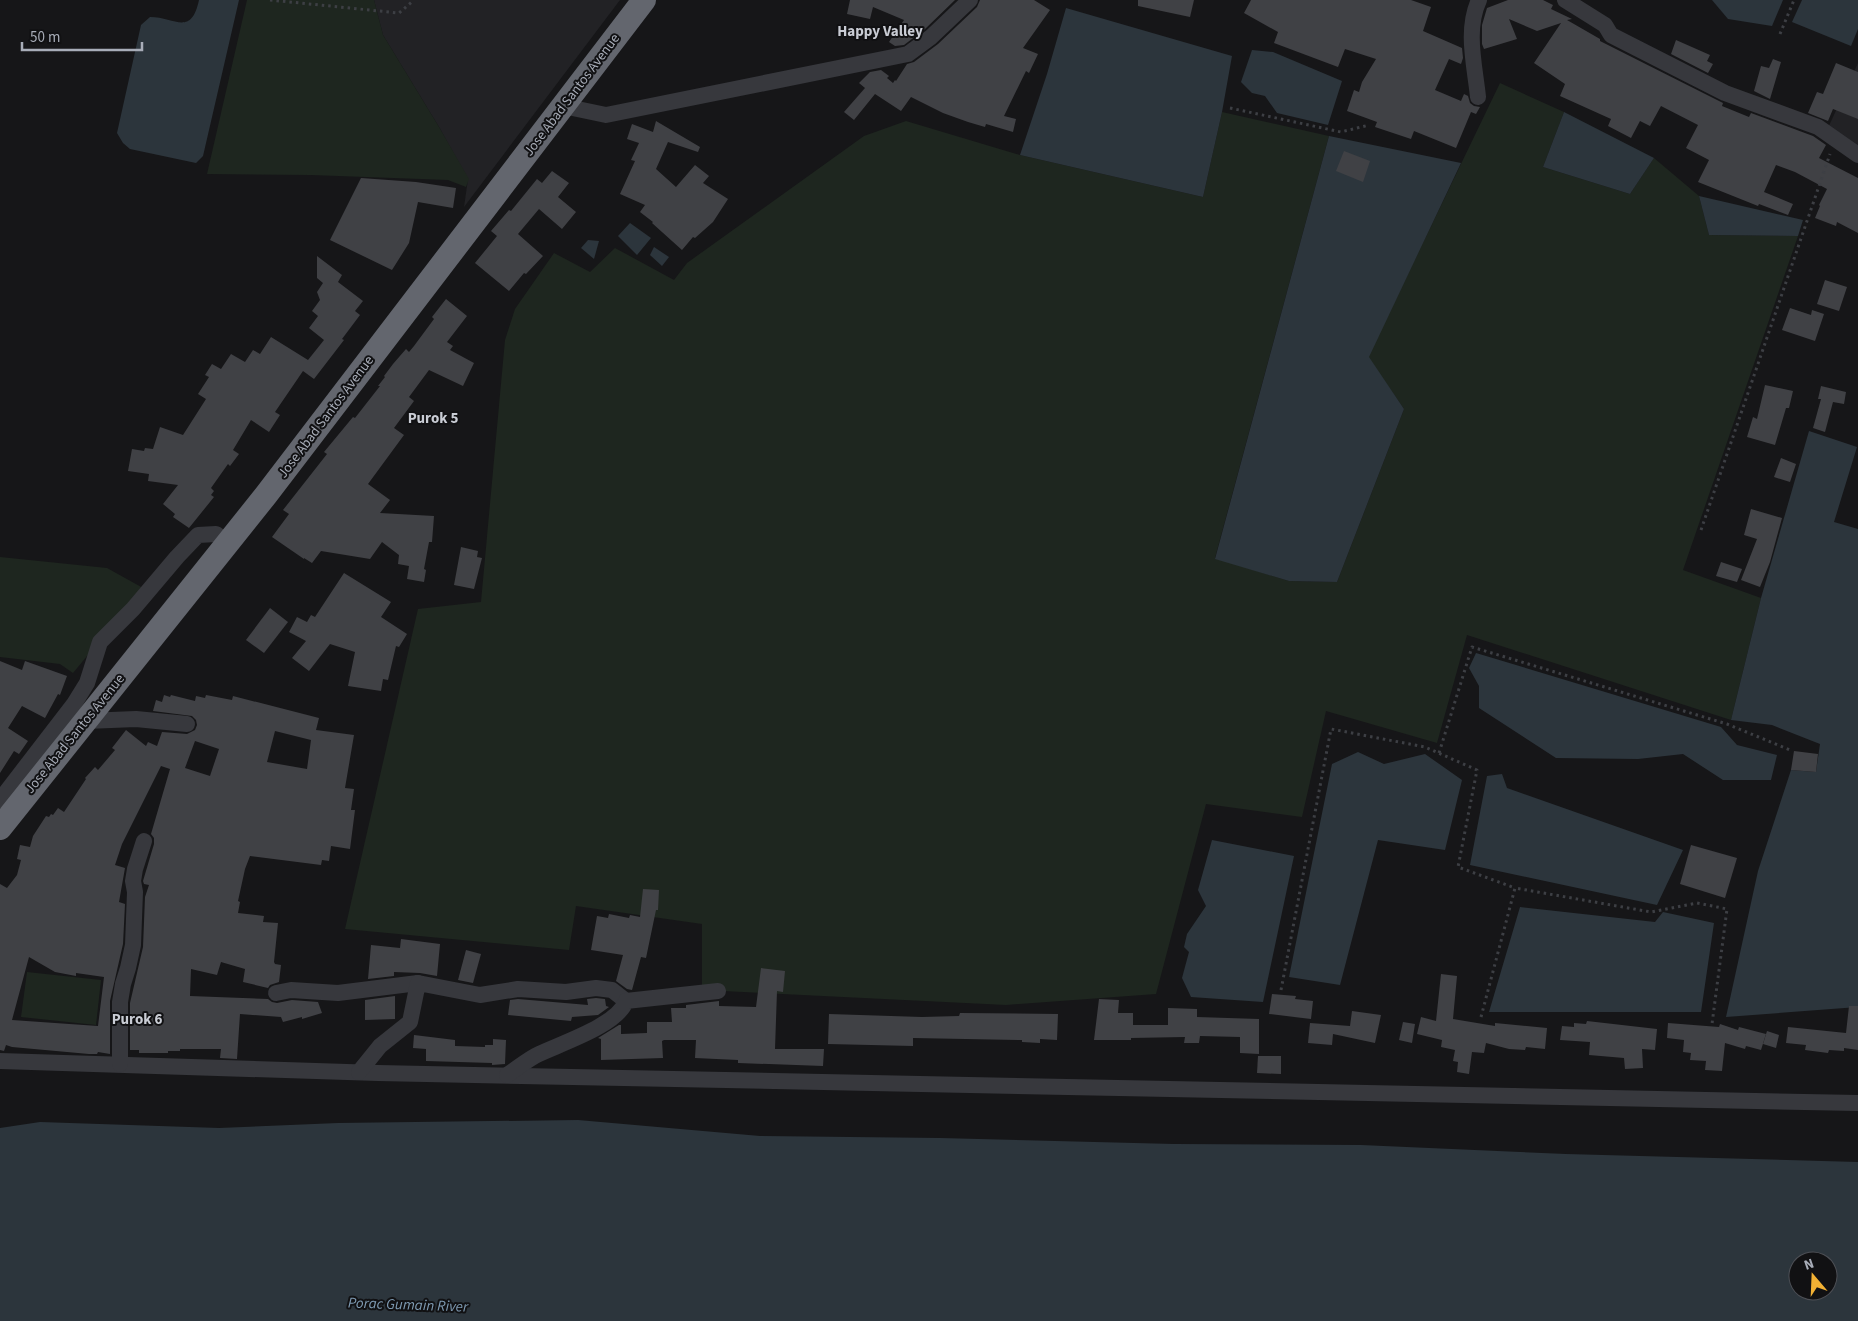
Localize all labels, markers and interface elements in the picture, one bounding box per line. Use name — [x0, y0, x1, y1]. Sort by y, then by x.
scale bar — [22, 20, 142, 52]
district label: Happy Valley — [837, 21, 923, 42]
text: 50 m — [30, 27, 60, 48]
street label: Jose Abad Santos Avenue — [519, 30, 625, 160]
street label: Jose Abad Santos Avenue — [273, 352, 379, 482]
district label: Purok 5 — [408, 408, 458, 429]
street label: Jose Abad Santos Avenue — [20, 670, 130, 798]
district label: Purok 6 — [112, 1009, 162, 1030]
north arrow — [1788, 1251, 1838, 1301]
text: N — [1801, 1254, 1817, 1276]
water label: Porac Gumain River — [348, 1292, 469, 1318]

